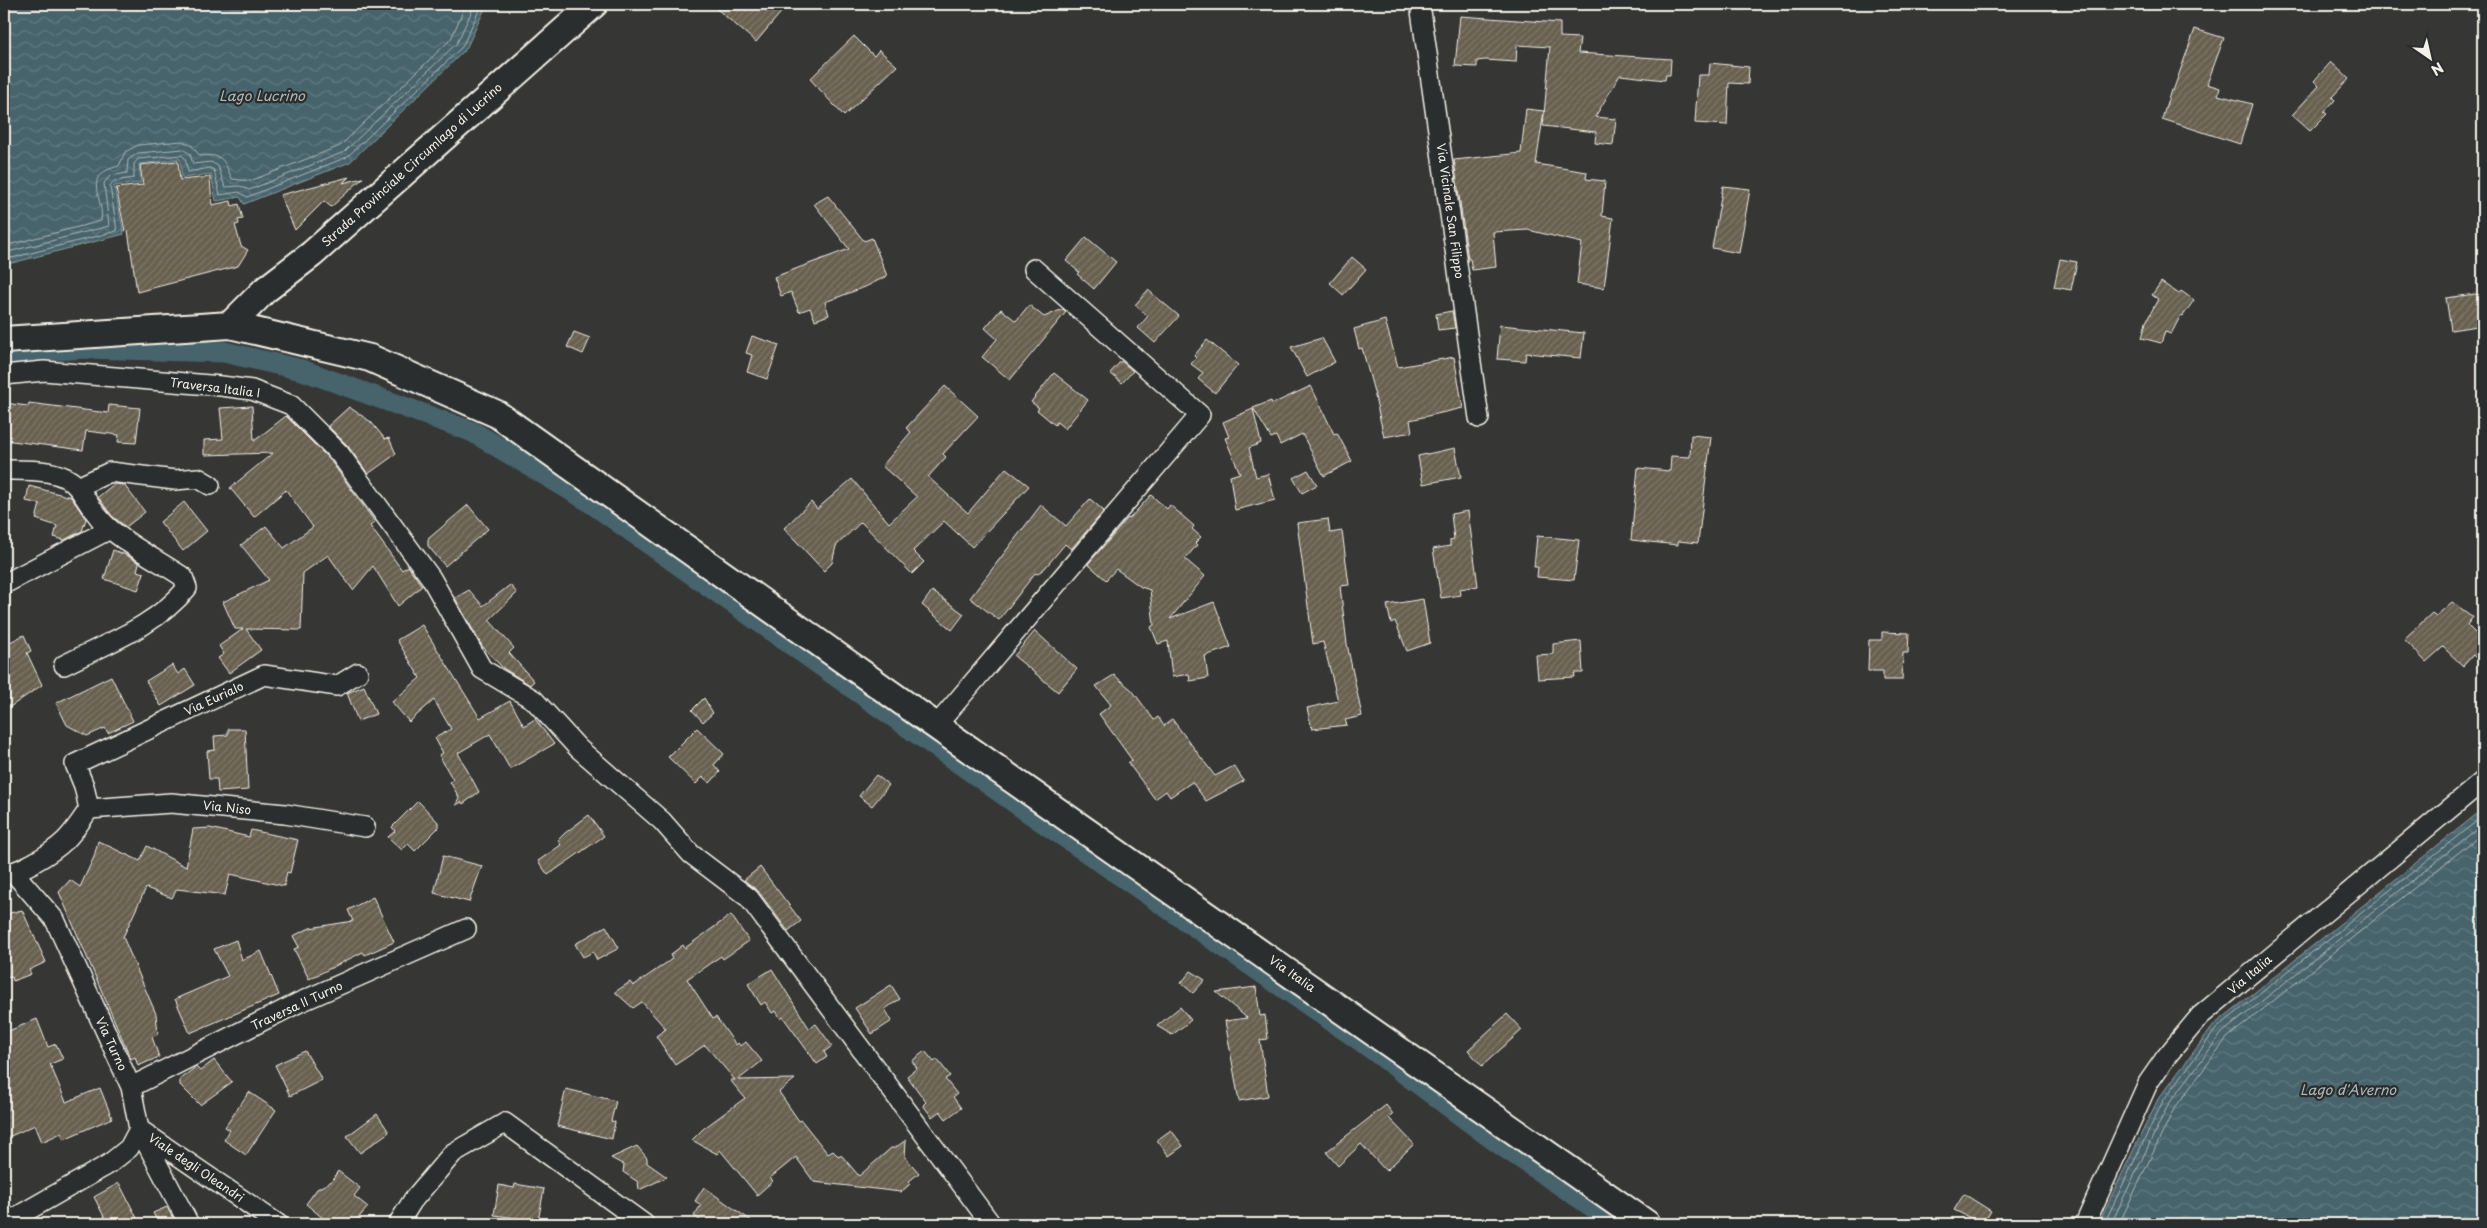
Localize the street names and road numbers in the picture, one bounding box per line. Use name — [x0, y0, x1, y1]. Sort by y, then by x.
street label: Strada Provinciale Circumlago di Lucrino — [317, 78, 506, 250]
street label: Via Vicinale San Filippo — [1433, 142, 1469, 280]
street label: Traversa Italia I — [169, 373, 261, 401]
street label: Via Eurialo — [181, 676, 247, 720]
street label: Via Niso — [202, 796, 252, 819]
street label: Via Italia — [2223, 950, 2276, 998]
street label: Via Italia — [1266, 951, 1320, 996]
street label: Traversa II Turno — [248, 976, 346, 1034]
street label: Via Turno — [92, 1014, 132, 1074]
street label: Viale degli Oleandri — [145, 1128, 248, 1206]

